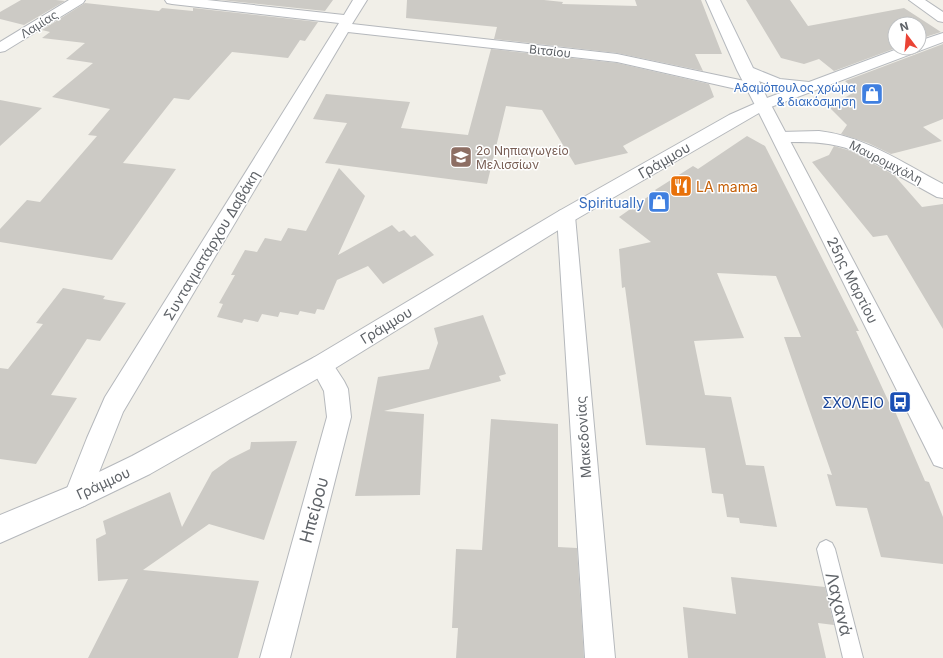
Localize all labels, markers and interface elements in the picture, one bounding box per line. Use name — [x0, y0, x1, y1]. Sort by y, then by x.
street label: Λαμίας — [17, 7, 61, 41]
north arrow — [887, 16, 927, 56]
text: N — [898, 19, 910, 34]
street label: Βιτσίου — [529, 41, 571, 61]
place label: Αδαμόπουλος χρώμα & διακόσμηση — [734, 80, 856, 109]
shop icon: Αδαμόπουλος χρώμα & διακόσμηση — [859, 81, 885, 107]
street label: Μαυρομιχάλη — [847, 137, 925, 187]
street label: Γράμμου — [635, 138, 693, 182]
place label: 2ο Νηπιαγωγείο Μελισσίων — [476, 143, 569, 172]
school or university icon: 2ο Νηπιαγωγείο Μελισσίων — [448, 144, 474, 170]
street label: Συνταγματάρχου Δαβάκη — [159, 167, 263, 323]
restaurant icon: LA mama — [668, 173, 694, 199]
place label: LA mama — [696, 178, 758, 195]
shop icon: Spiritually — [646, 189, 672, 215]
place label: Spiritually — [579, 194, 644, 211]
street label: 25ης Μαρτίου — [824, 234, 882, 326]
street label: Γράμμου — [357, 303, 415, 347]
bus stop icon: ΣΧΟΛΕΙΟ — [887, 389, 913, 415]
place label: ΣΧΟΛΕΙΟ — [823, 394, 884, 411]
street label: Μακεδονίας — [572, 395, 594, 479]
street label: Γράμμου — [73, 463, 133, 503]
street label: Ηπείρου — [296, 475, 332, 545]
street label: Λαχανά — [821, 570, 857, 638]

